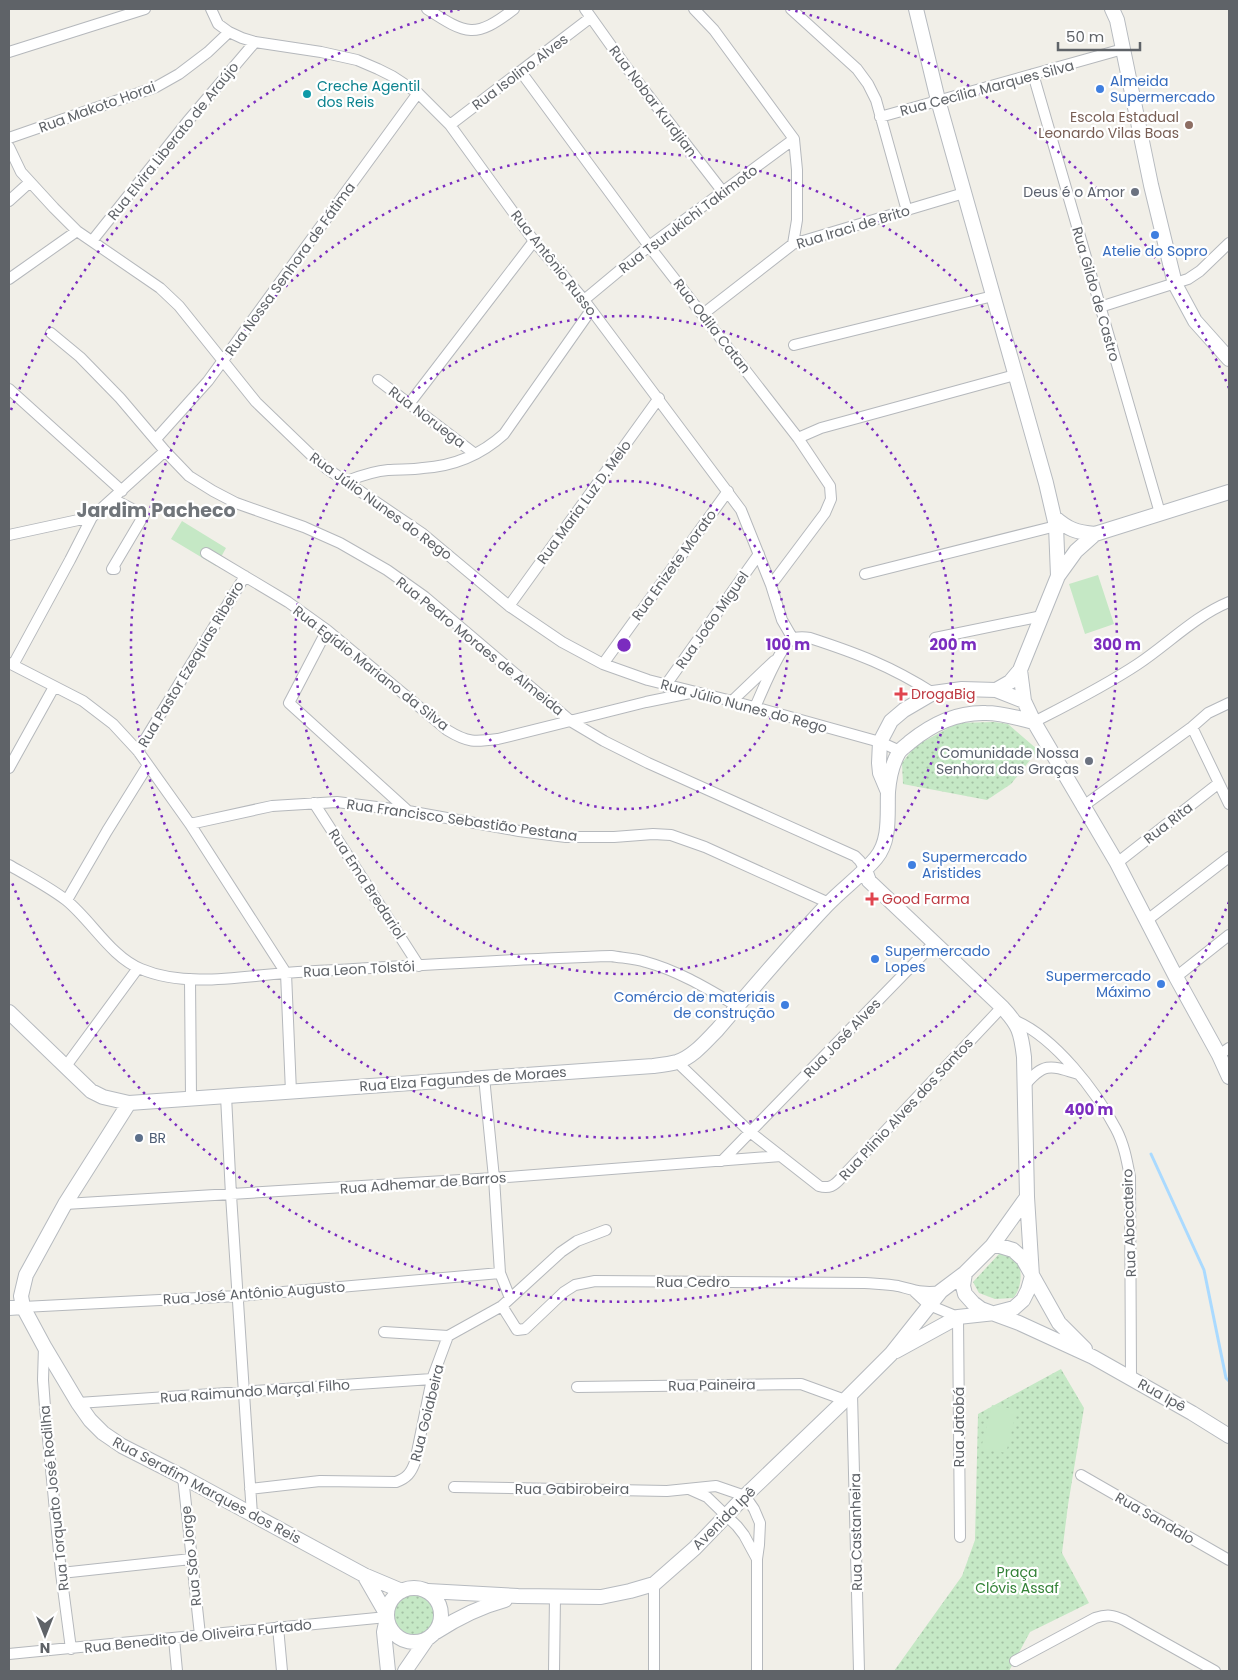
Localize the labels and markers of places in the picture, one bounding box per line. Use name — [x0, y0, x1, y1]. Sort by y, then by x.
place label: Almeida Supermercado — [1110, 71, 1215, 107]
place label: Creche Agentil dos Reis — [317, 76, 420, 112]
marker: Almeida Supermercado — [1094, 83, 1106, 95]
marker: Creche Agentil dos Reis — [301, 88, 313, 100]
place label: Escola Estadual Leonardo Vilas Boas — [1038, 107, 1179, 143]
marker: Escola Estadual Leonardo Vilas Boas — [1183, 119, 1195, 131]
place label: Deus é o Amor — [1023, 182, 1125, 202]
marker: Deus é o Amor — [1129, 186, 1141, 198]
marker: Atelie do Sopro — [1149, 229, 1161, 241]
place label: Atelie do Sopro — [1102, 241, 1208, 261]
centre of rings — [615, 636, 633, 654]
place label: DrogaBig — [911, 684, 976, 704]
marker: DrogaBig — [895, 688, 907, 700]
place label: Comunidade Nossa Senhora das Graças — [936, 743, 1079, 779]
marker: Comunidade Nossa Senhora das Graças — [1083, 755, 1095, 767]
place label: Supermercado Aristides — [922, 847, 1027, 883]
marker: Supermercado Aristides — [906, 859, 918, 871]
place label: Good Farma — [882, 889, 970, 909]
marker: Good Farma — [866, 893, 878, 905]
place label: Supermercado Lopes — [885, 941, 990, 977]
marker: Supermercado Lopes — [869, 953, 881, 965]
place label: Supermercado Máximo — [1046, 966, 1151, 1002]
marker: Supermercado Máximo — [1155, 978, 1167, 990]
place label: Comércio de materiais de construção — [614, 987, 775, 1023]
marker: Comércio de materiais de construção — [779, 999, 791, 1011]
place label: BR — [149, 1128, 166, 1148]
marker: BR — [133, 1132, 145, 1144]

